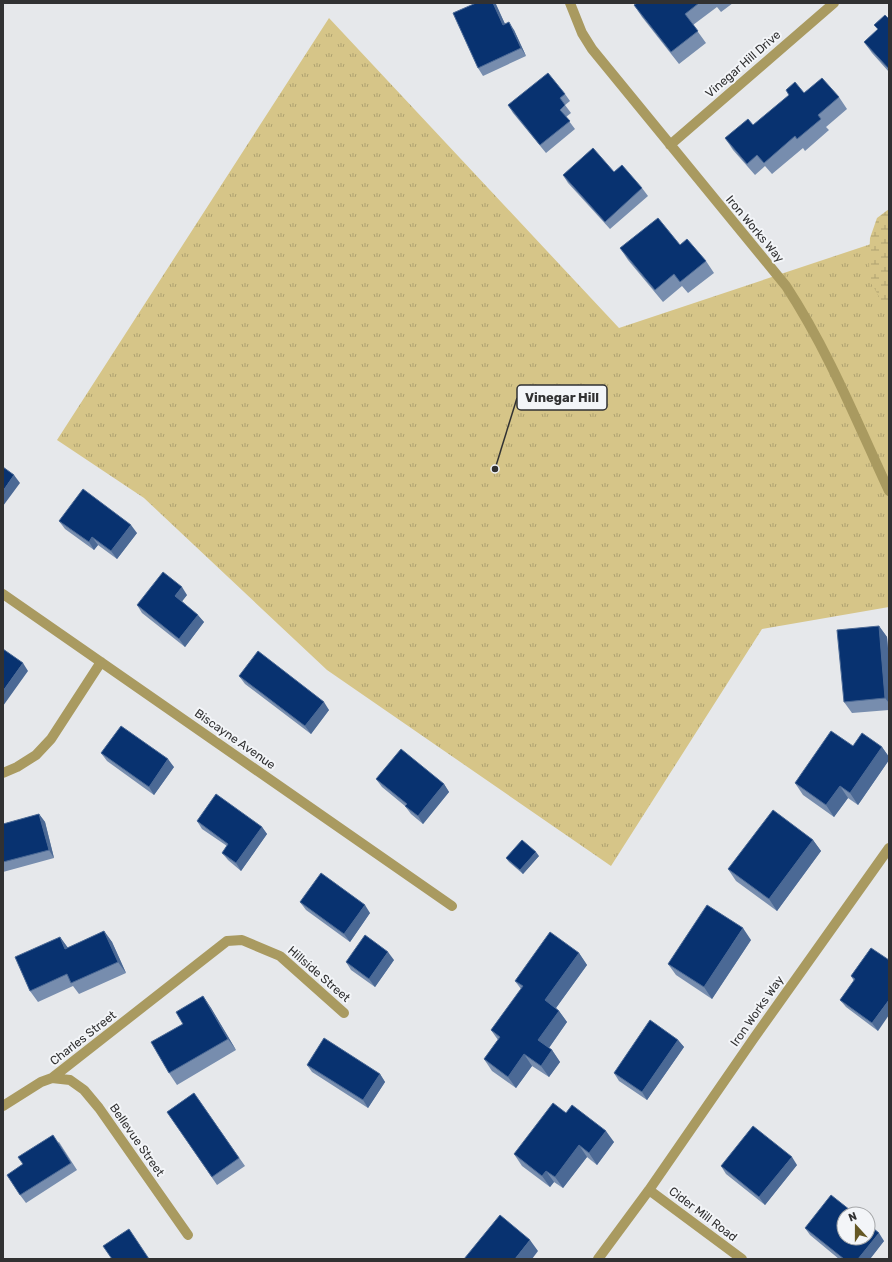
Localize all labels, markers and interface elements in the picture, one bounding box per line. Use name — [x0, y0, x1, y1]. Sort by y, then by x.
street label: Vinegar Hill Drive — [703, 27, 784, 100]
street label: Iron Works Way — [723, 193, 787, 266]
callout: Vinegar Hill — [517, 385, 607, 410]
text: Vinegar Hill — [525, 390, 599, 405]
street label: Biscayne Avenue — [192, 706, 278, 772]
street label: Hillside Street — [285, 943, 353, 1005]
street label: Iron Works Way — [728, 973, 787, 1049]
street label: Charles Street — [47, 1008, 119, 1068]
street label: Bellevue Street — [107, 1101, 167, 1179]
street label: Cider Mill Road — [666, 1184, 740, 1244]
north arrow — [836, 1206, 876, 1246]
text: N — [847, 1210, 859, 1225]

